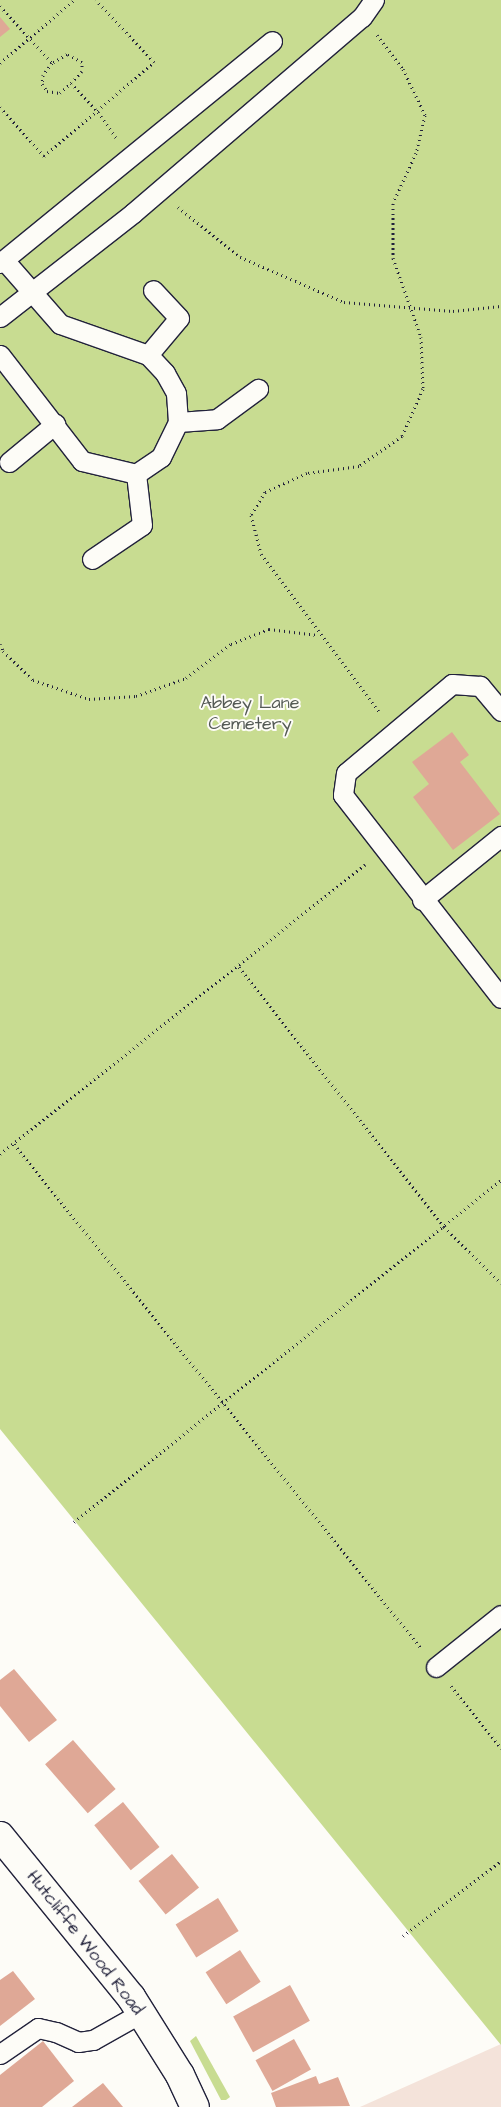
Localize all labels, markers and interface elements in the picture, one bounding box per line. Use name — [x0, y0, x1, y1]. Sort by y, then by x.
park label: Abbey Lane Cemetery — [201, 693, 299, 736]
street label: Hutcliffe Wood Road — [22, 1866, 148, 2020]

